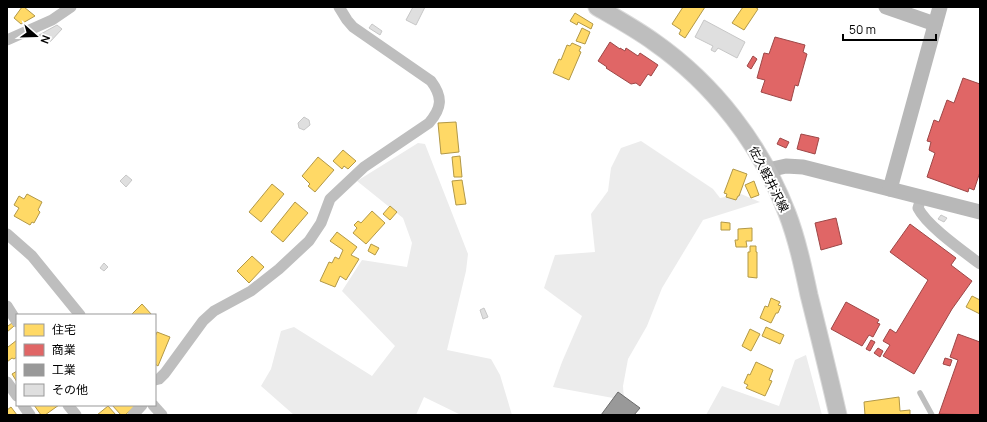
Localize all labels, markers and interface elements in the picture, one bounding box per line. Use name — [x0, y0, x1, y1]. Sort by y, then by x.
north arrow — [16, 16, 56, 56]
scale bar — [843, 16, 936, 42]
text: 50 m — [849, 21, 876, 38]
text: N — [37, 33, 54, 46]
street label: 佐久軽井沢線 — [745, 143, 793, 215]
legend — [16, 314, 156, 406]
text: 住宅 — [52, 321, 76, 338]
text: 商業 — [52, 341, 76, 358]
text: 工業 — [52, 361, 76, 378]
text: その他 — [52, 381, 88, 398]

